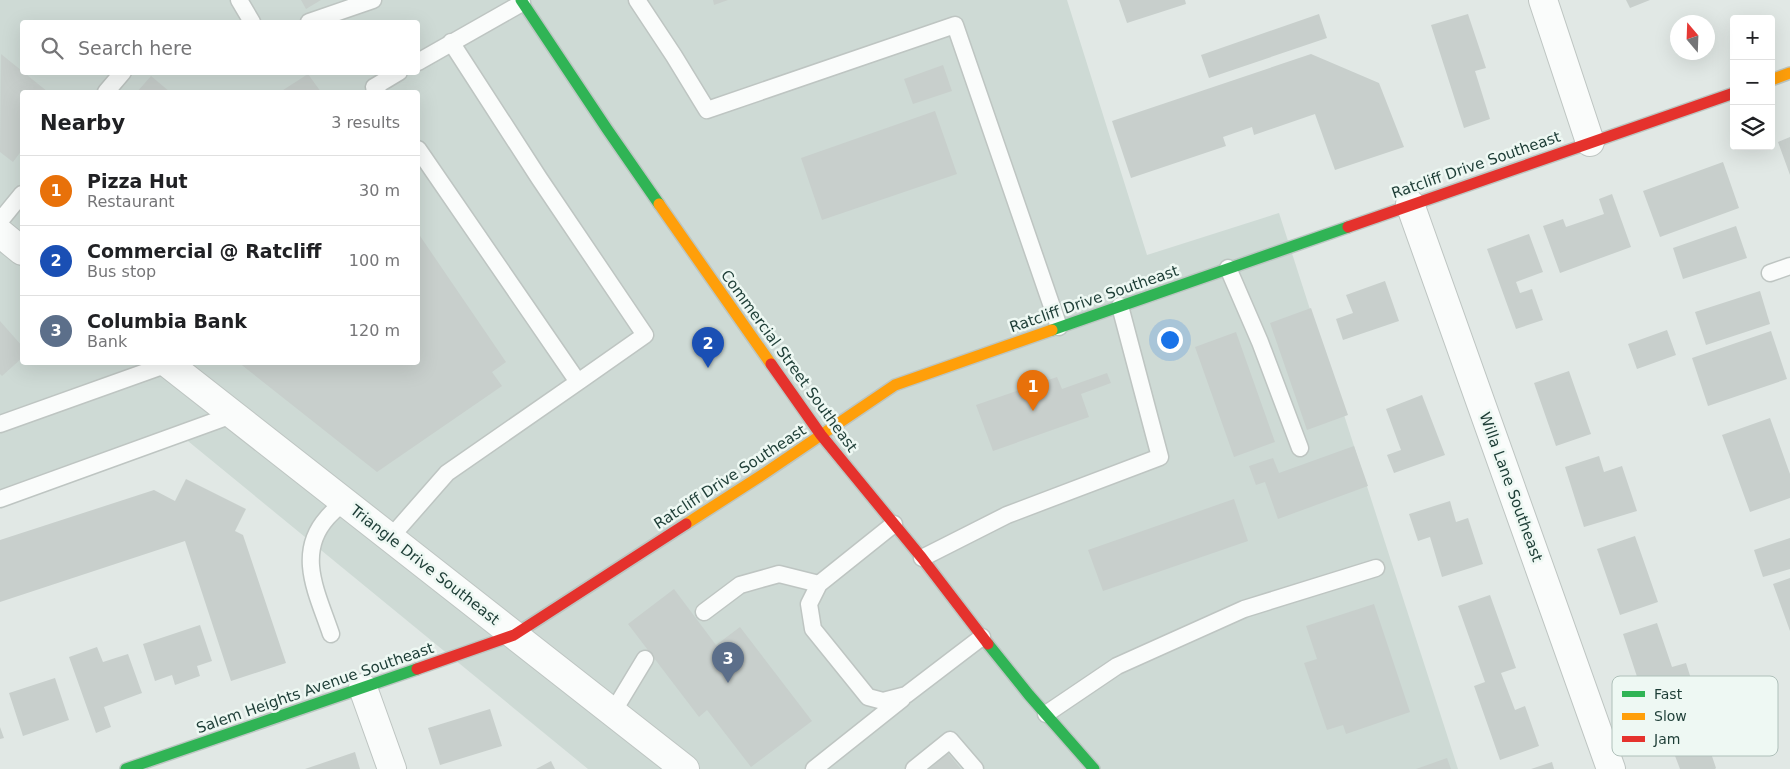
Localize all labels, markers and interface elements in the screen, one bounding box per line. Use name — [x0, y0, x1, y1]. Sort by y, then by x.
north arrow — [1670, 15, 1715, 60]
map controls — [1730, 15, 1775, 150]
button: + — [1730, 15, 1775, 60]
search box — [20, 20, 420, 75]
icon: search — [38, 34, 66, 62]
text: Search here — [78, 37, 192, 59]
button: − — [1730, 60, 1775, 105]
button: layers — [1730, 105, 1775, 150]
text: Nearby — [40, 111, 125, 135]
text: 3 results — [331, 113, 400, 132]
street label: Ratcliff Drive Southeast — [1389, 128, 1563, 202]
text: Pizza Hut — [87, 170, 188, 192]
text: 1 — [50, 181, 62, 200]
text: 30 m — [359, 181, 400, 200]
text: Restaurant — [87, 192, 175, 211]
text: Commercial @ Ratcliff — [87, 240, 321, 262]
text: 2 — [50, 251, 62, 270]
text: 100 m — [349, 251, 400, 270]
text: Bus stop — [87, 262, 156, 281]
street label: Ratcliff Drive Southeast — [1007, 262, 1181, 336]
street label: Commercial Street Southeast — [717, 266, 861, 456]
text: Columbia Bank — [87, 310, 247, 332]
text: 3 — [50, 321, 62, 340]
text: 120 m — [349, 321, 400, 340]
pin: 2 — [692, 327, 724, 368]
your location — [1157, 327, 1183, 353]
text: Bank — [87, 332, 127, 351]
pin: 1 — [1017, 370, 1049, 411]
street label: Willa Lane Southeast — [1476, 410, 1546, 564]
street label: Ratcliff Drive Southeast — [651, 421, 809, 533]
street label: Triangle Drive Southeast — [346, 501, 503, 629]
street label: Salem Heights Avenue Southeast — [194, 639, 436, 737]
pin: 3 — [712, 642, 744, 683]
legend — [1612, 676, 1778, 756]
text: Fast — [1654, 686, 1683, 702]
text: Slow — [1654, 708, 1687, 724]
text: Jam — [1653, 731, 1680, 747]

